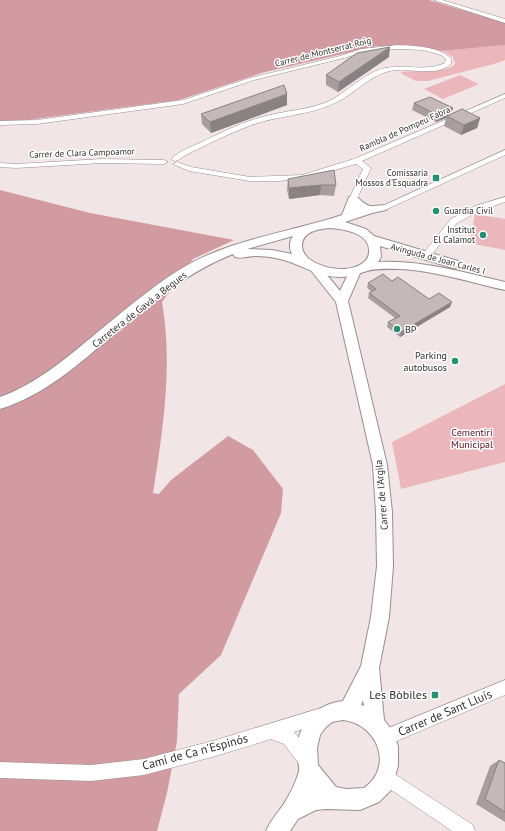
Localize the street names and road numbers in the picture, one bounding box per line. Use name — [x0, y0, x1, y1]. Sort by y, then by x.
street label: Carrer de Montserrat Roig — [274, 34, 372, 69]
street label: Rambla de Pompeu Fabra — [358, 104, 452, 154]
street label: Carrer de Clara Campoamor — [29, 145, 135, 160]
street label: Avinguda de Joan Carles I — [390, 241, 487, 276]
street label: Carretera de Gavà a Begues — [89, 268, 189, 351]
street label: Carrer de l'Argila — [372, 459, 391, 531]
street label: Carrer de Sant Lluís — [396, 686, 494, 739]
street label: Camí de Ca n'Espinós — [140, 730, 249, 773]

